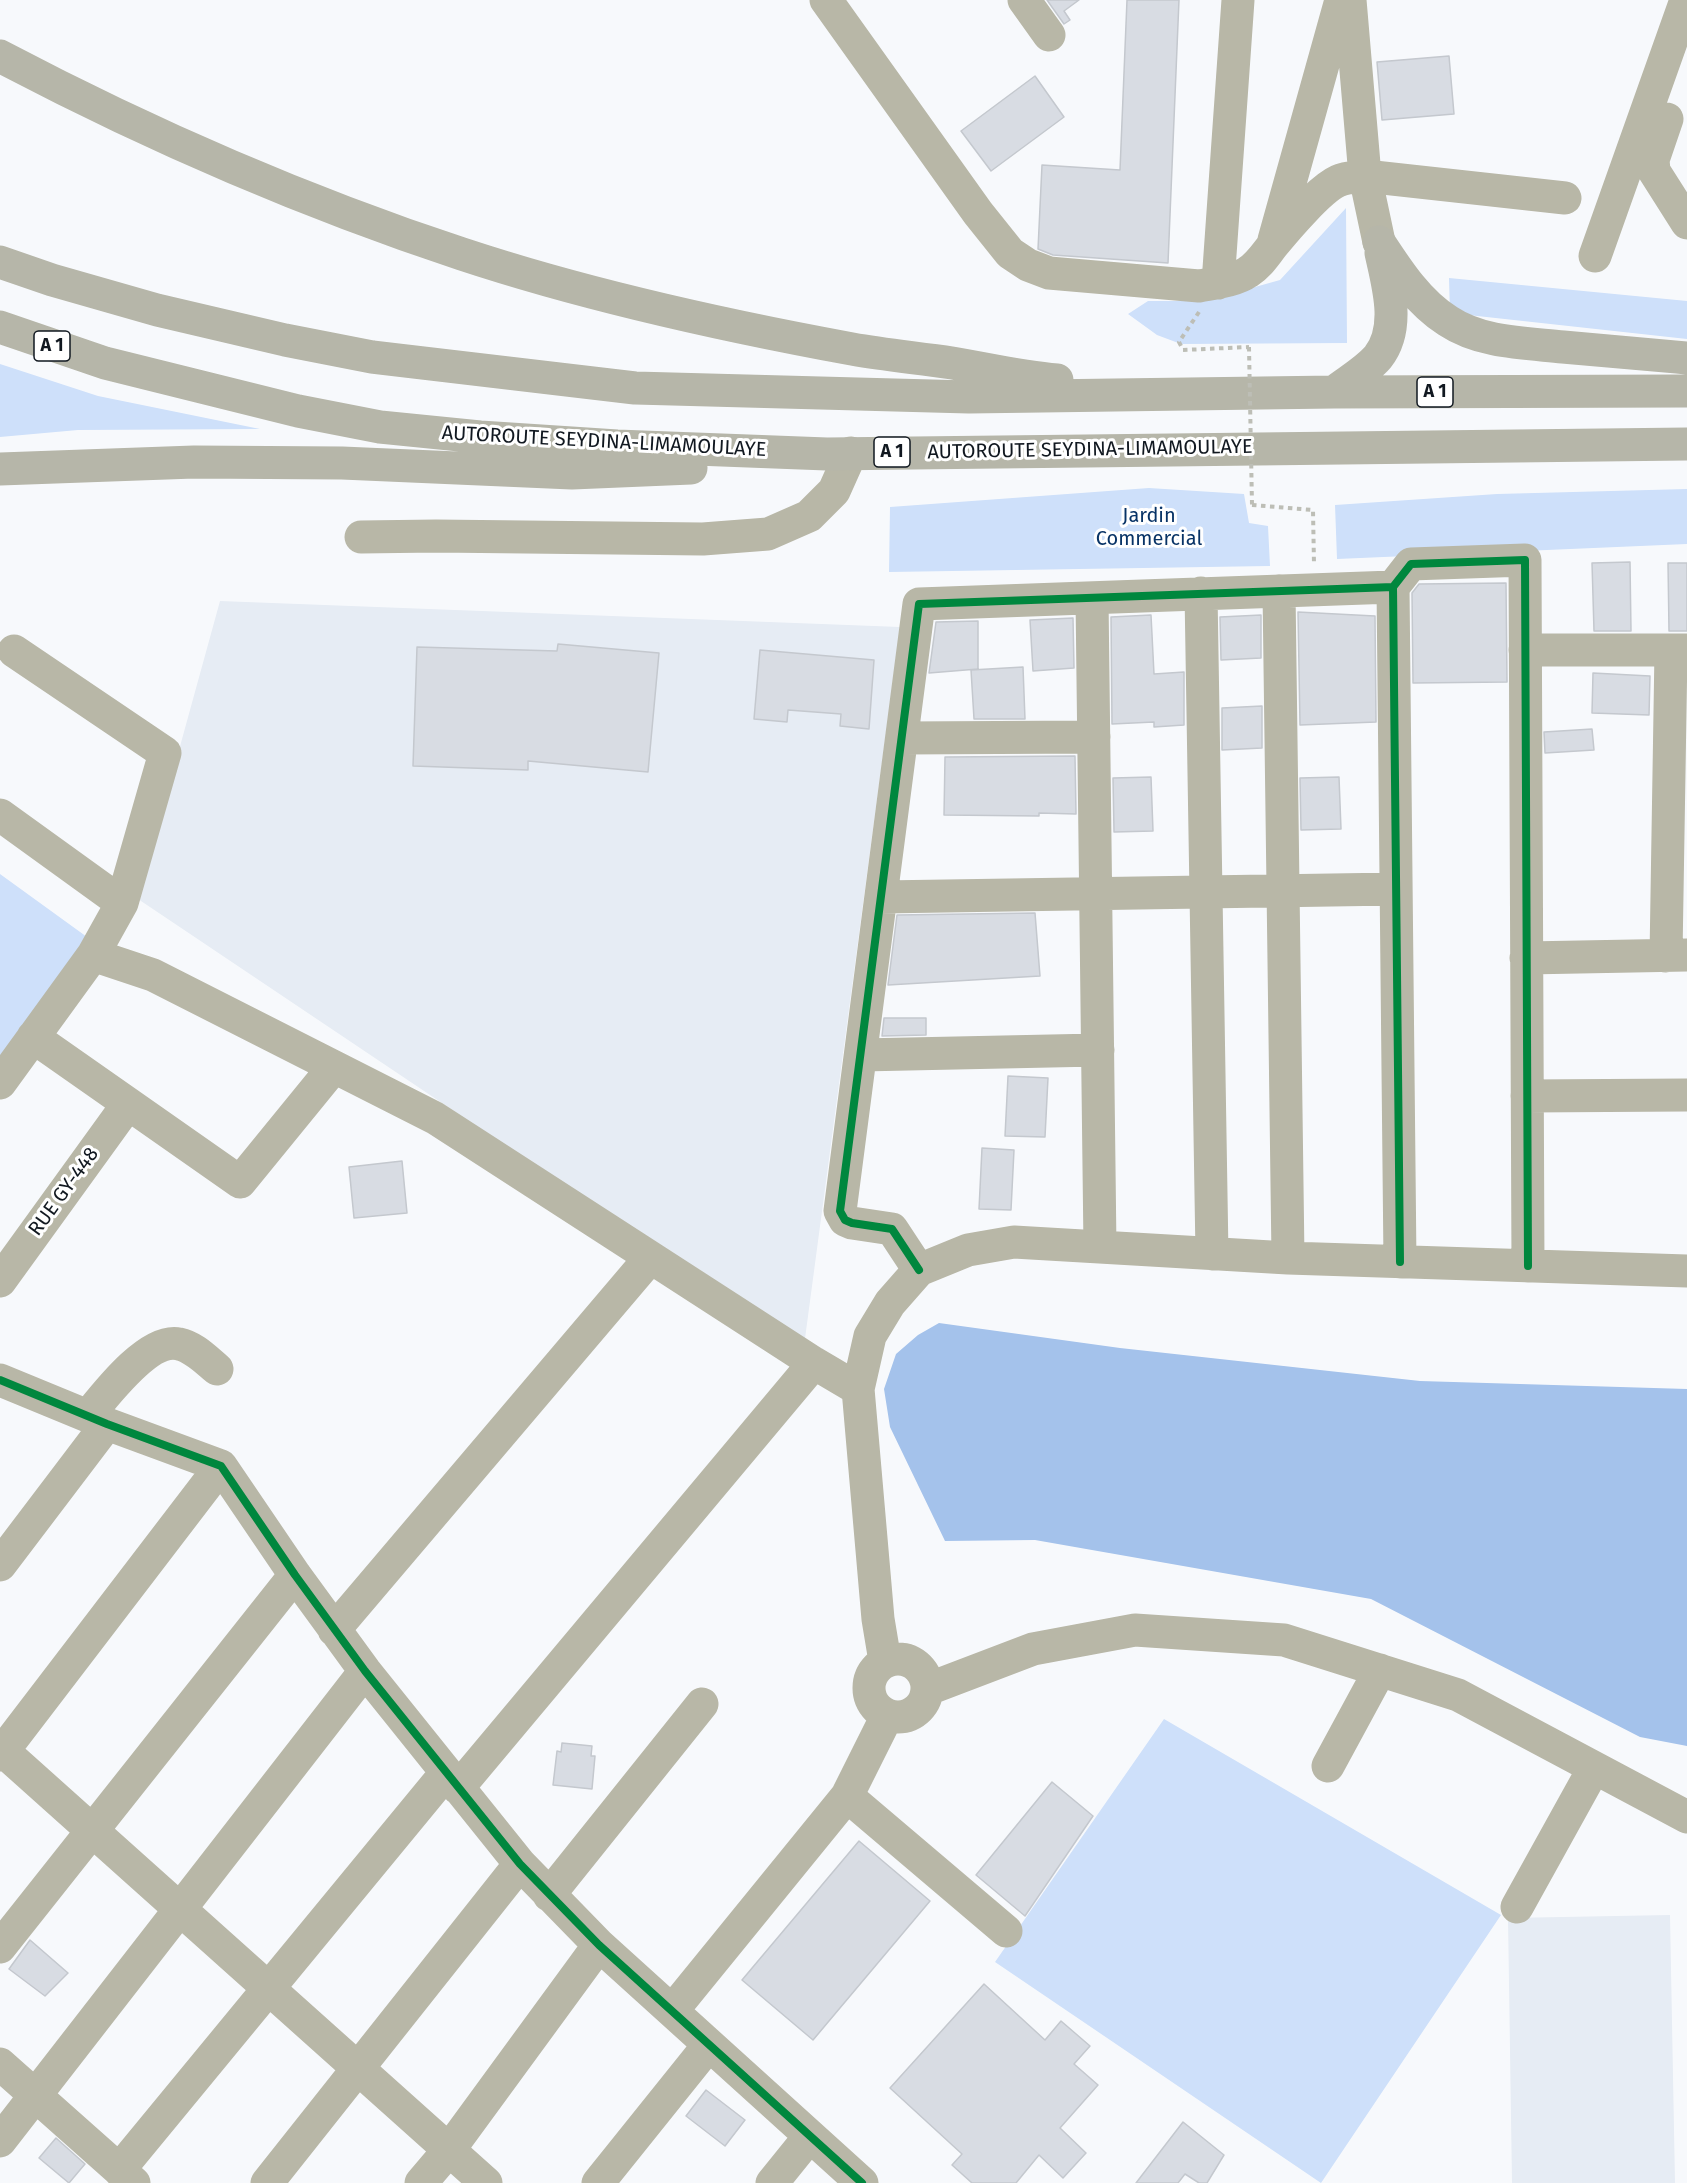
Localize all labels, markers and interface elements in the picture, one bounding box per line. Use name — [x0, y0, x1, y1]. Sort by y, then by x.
road number: A 1 — [34, 331, 70, 361]
road number: A 1 — [1417, 377, 1453, 407]
street label: AUTOROUTE SEYDINA-LIMAMOULAYE — [441, 422, 767, 462]
street label: AUTOROUTE SEYDINA-LIMAMOULAYE — [927, 435, 1253, 465]
road number: A 1 — [874, 437, 910, 467]
park label: Jardin Commercial — [1096, 504, 1202, 551]
street label: RUE GY-448 — [24, 1143, 104, 1241]

